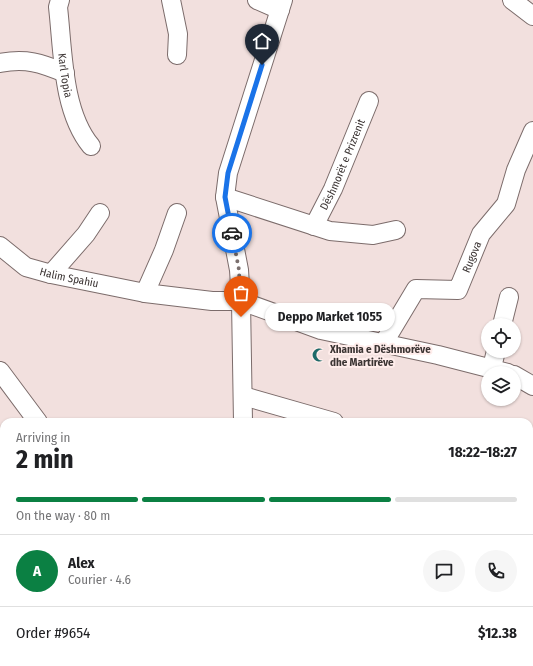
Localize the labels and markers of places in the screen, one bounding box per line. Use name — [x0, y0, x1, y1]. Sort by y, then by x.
pin — [245, 24, 279, 65]
pin — [224, 276, 258, 317]
callout: Deppo Market 1055 — [265, 303, 395, 331]
place label: Xhamia e Dëshmorëve dhe Martirëve — [329, 343, 431, 369]
mosque icon: Xhamia e Dëshmorëve dhe Martirëve — [311, 347, 327, 363]

